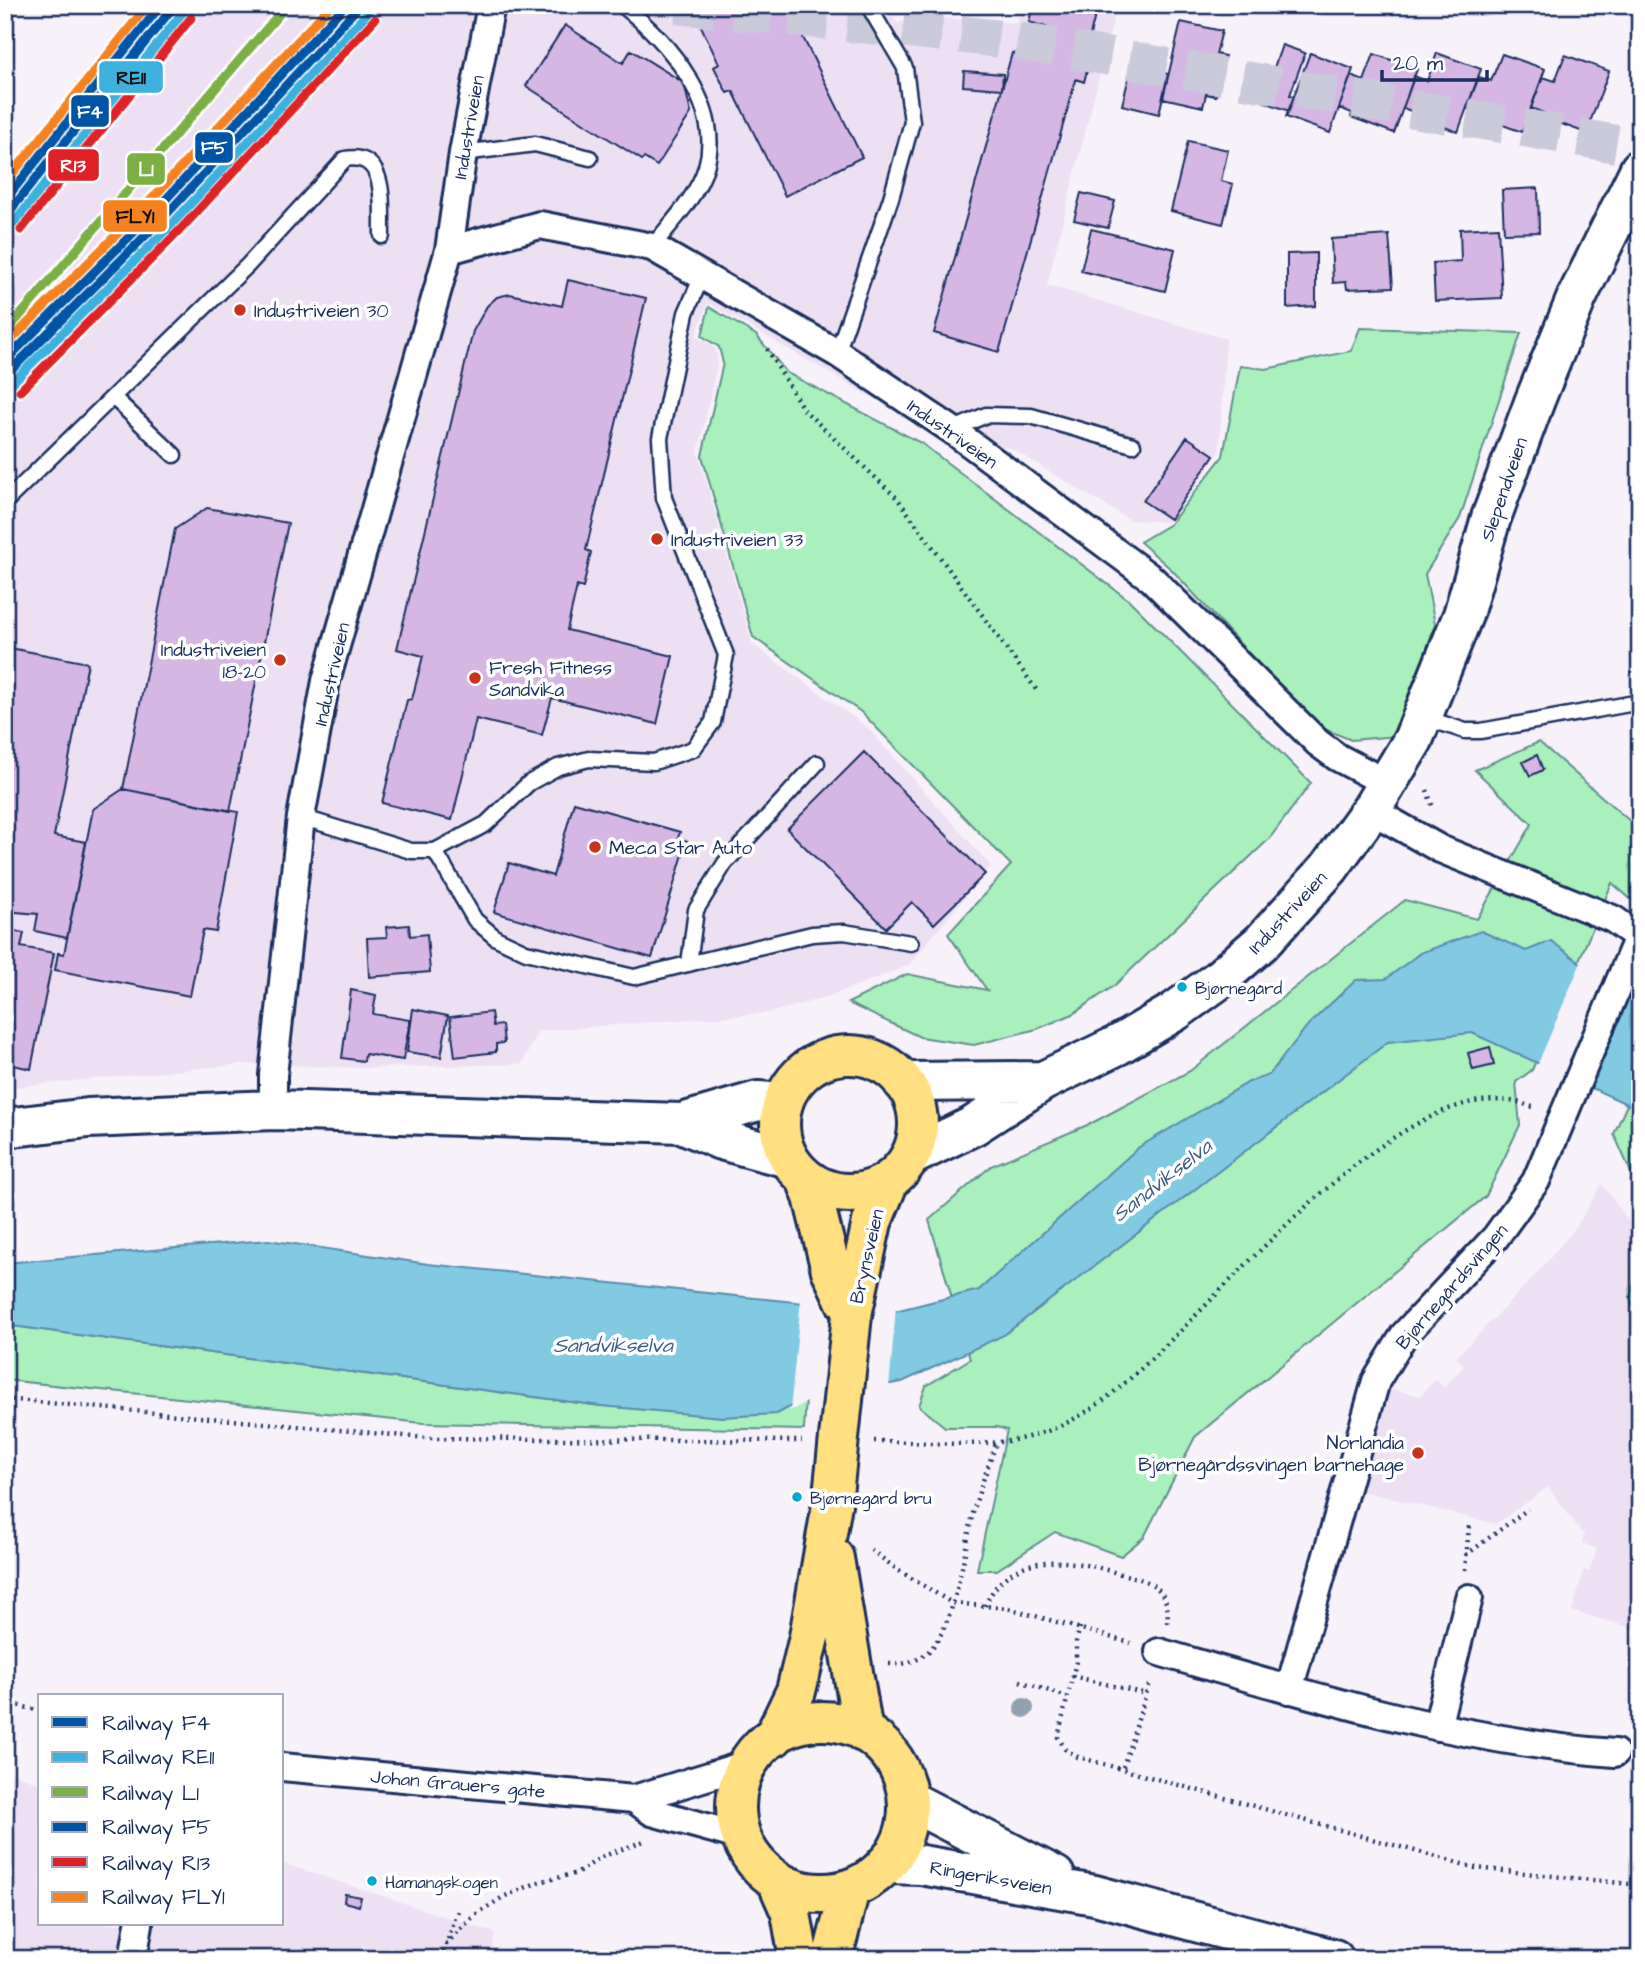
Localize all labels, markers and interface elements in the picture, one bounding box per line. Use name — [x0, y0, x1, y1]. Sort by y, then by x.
scale bar — [1382, 38, 1488, 82]
text: 20 m — [1393, 49, 1444, 78]
line badge: RE11 — [98, 60, 164, 94]
text: RE11 — [116, 65, 146, 92]
street label: Industriveien — [447, 73, 492, 181]
line badge: F4 — [70, 94, 110, 128]
text: F4 — [77, 99, 103, 126]
line badge: F5 — [194, 131, 234, 164]
text: F5 — [201, 135, 228, 162]
line badge: R13 — [47, 148, 100, 182]
line badge: L1 — [126, 152, 166, 186]
text: R13 — [60, 153, 86, 180]
text: L1 — [138, 157, 154, 184]
line badge: FLY1 — [102, 199, 168, 233]
text: FLY1 — [116, 204, 155, 231]
place label: Industriveien 30 — [254, 298, 388, 325]
marker: Industriveien 30 — [232, 302, 248, 318]
street label: Industriveien — [901, 393, 1003, 475]
street label: Slependveien — [1474, 434, 1535, 545]
place label: Industriveien 33 — [671, 527, 803, 554]
marker: Industriveien 33 — [649, 531, 665, 547]
street label: Industriveien — [307, 620, 357, 729]
place label: Industriveien 18-20 — [161, 637, 266, 686]
marker: Industriveien 18-20 — [272, 652, 288, 668]
place label: Fresh Fitness Sandvika — [489, 655, 612, 704]
marker: Fresh Fitness Sandvika — [467, 670, 483, 686]
place label: Meca Star Auto — [609, 835, 752, 862]
marker: Meca Star Auto — [587, 839, 603, 855]
street label: Industriveien — [1242, 865, 1334, 961]
place label: Bjørnegård — [1195, 977, 1283, 1002]
marker: Bjørnegård — [1175, 980, 1189, 994]
water label: Sandvikselva — [1106, 1131, 1219, 1229]
street label: Brynsveien — [843, 1206, 892, 1306]
street label: Bjørnegårdsvingen — [1390, 1218, 1515, 1356]
water label: Sandvikselva — [553, 1331, 674, 1360]
place label: Norlandia Bjørnegårdssvingen barnehage — [1138, 1430, 1404, 1480]
marker: Norlandia Bjørnegårdssvingen barnehage — [1410, 1445, 1426, 1461]
place label: Bjørnegård bru — [810, 1487, 932, 1512]
marker: Bjørnegård bru — [790, 1490, 804, 1504]
legend — [38, 1694, 284, 1926]
text: Railway F4 — [102, 1709, 211, 1740]
text: Railway RE11 — [102, 1743, 215, 1774]
street label: Johan Grauers gate — [369, 1763, 546, 1807]
text: Railway L1 — [102, 1779, 199, 1810]
text: Railway F5 — [102, 1813, 211, 1844]
text: Railway R13 — [102, 1849, 210, 1880]
street label: Ringeriksveien — [927, 1854, 1054, 1903]
place label: Hamangskogen — [385, 1871, 499, 1896]
marker: Hamangskogen — [365, 1874, 379, 1888]
text: Railway FLY1 — [102, 1883, 225, 1914]

